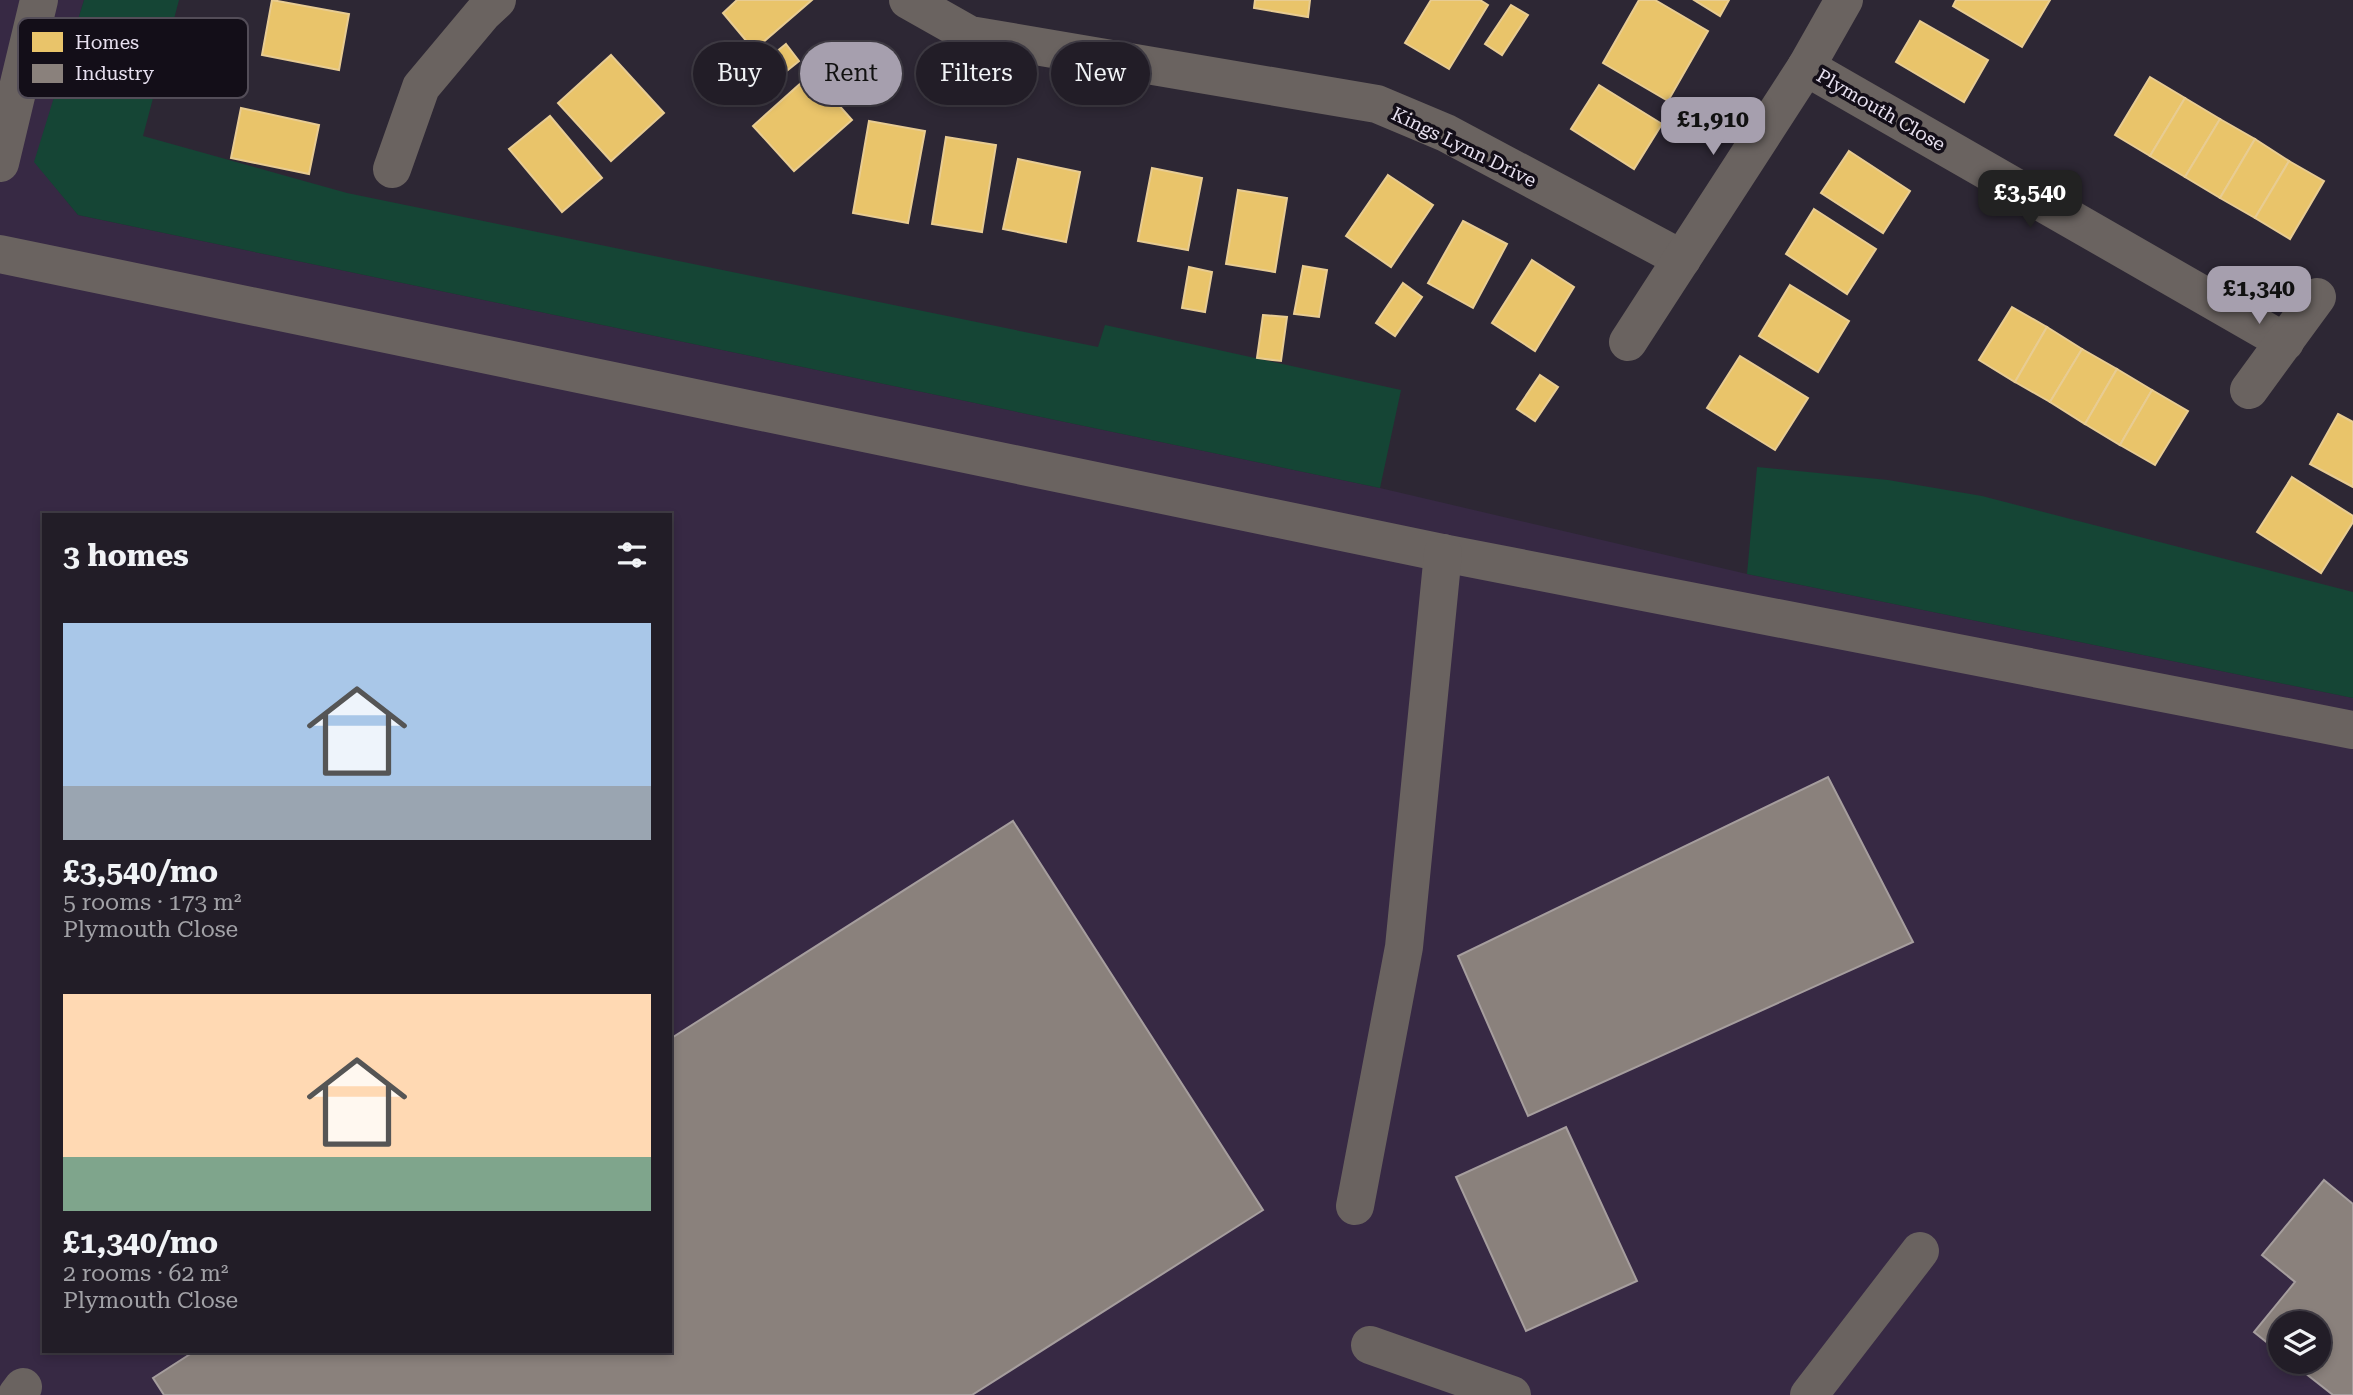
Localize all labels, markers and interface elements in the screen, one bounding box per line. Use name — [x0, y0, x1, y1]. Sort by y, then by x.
legend — [18, 18, 248, 98]
text: Homes — [75, 31, 139, 54]
chip: Buy — [693, 42, 786, 105]
chip: Rent — [800, 42, 902, 105]
chip: Filters — [916, 42, 1037, 105]
chip: New — [1051, 42, 1150, 105]
text: Industry — [75, 62, 155, 85]
street label: Plymouth Close — [1813, 64, 1949, 156]
pin: £1,910 — [1656, 97, 1770, 157]
street label: Kings Lynn Drive — [1388, 102, 1540, 192]
text: £1,910 — [1677, 106, 1749, 133]
pin: £3,540 — [1973, 170, 2087, 230]
text: £3,540 — [1994, 179, 2066, 206]
pin: £1,340 — [2202, 266, 2316, 326]
text: £1,340 — [2223, 275, 2295, 302]
icon: filters — [613, 536, 651, 574]
text: 3 homes — [63, 538, 189, 573]
icon: home — [294, 668, 420, 794]
text: £3,540/mo — [63, 854, 218, 889]
text: 5 rooms · 173 m² — [63, 889, 241, 916]
text: Plymouth Close — [63, 916, 238, 943]
icon: home — [294, 1039, 420, 1165]
text: £1,340/mo — [63, 1225, 218, 1260]
text: 2 rooms · 62 m² — [63, 1260, 229, 1287]
text: Plymouth Close — [63, 1287, 238, 1314]
map controls — [2268, 1311, 2331, 1374]
button: layers — [2268, 1311, 2331, 1374]

